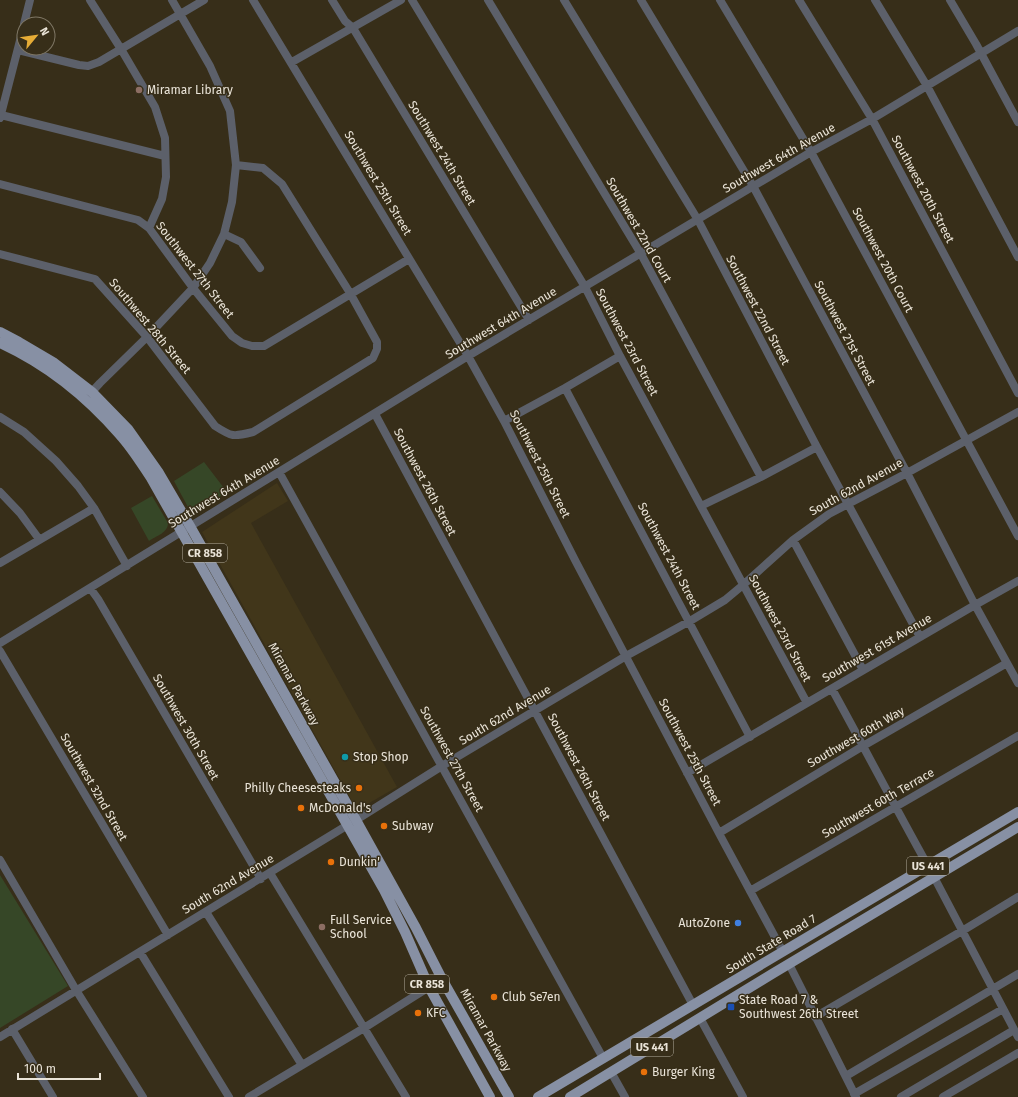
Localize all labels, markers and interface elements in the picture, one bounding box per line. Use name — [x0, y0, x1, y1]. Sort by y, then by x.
north arrow — [16, 16, 56, 56]
text: N — [37, 25, 52, 38]
place label: Miramar Library — [147, 83, 233, 97]
marker: Miramar Library — [134, 85, 144, 95]
street label: Southwest 24th Street — [405, 98, 479, 208]
street label: Southwest 64th Avenue — [720, 120, 838, 196]
street label: Southwest 25th Street — [341, 128, 415, 238]
street label: Southwest 20th Street — [889, 133, 958, 246]
street label: Southwest 22nd Court — [603, 175, 675, 286]
street label: Southwest 20th Court — [849, 205, 917, 315]
street label: Southwest 27th Street — [153, 219, 237, 321]
street label: Southwest 22nd Street — [723, 253, 793, 368]
street label: Southwest 28th Street — [106, 276, 194, 377]
street label: Southwest 21st Street — [811, 278, 879, 388]
street label: Southwest 64th Avenue — [443, 284, 559, 362]
street label: Southwest 23rd Street — [593, 286, 661, 398]
street label: Southwest 25th Street — [507, 408, 574, 521]
street label: Southwest 26th Street — [391, 426, 460, 539]
street label: Southwest 64th Avenue — [166, 453, 282, 531]
street label: South 62nd Avenue — [807, 456, 905, 518]
street label: Southwest 24th Street — [635, 500, 703, 613]
road number: CR 858 — [183, 544, 227, 562]
street label: Southwest 23rd Street — [746, 572, 814, 684]
street label: Southwest 61st Avenue — [820, 611, 934, 685]
street label: Miramar Parkway — [265, 640, 323, 728]
street label: Southwest 30th Street — [150, 672, 222, 783]
street label: South 62nd Avenue — [457, 682, 553, 748]
street label: Southwest 25th Street — [656, 696, 724, 808]
street label: Southwest 60th Way — [805, 703, 907, 770]
street label: Southwest 27th Street — [417, 704, 487, 815]
street label: Southwest 26th Street — [545, 711, 614, 824]
street label: Southwest 32nd Street — [57, 731, 131, 844]
place label: Stop Shop — [353, 750, 409, 764]
marker: Stop Shop — [340, 752, 350, 762]
street label: Southwest 60th Terrace — [819, 765, 937, 841]
place label: Philly Cheesesteaks — [245, 781, 351, 795]
marker: Philly Cheesesteaks — [354, 783, 364, 793]
place label: McDonald's — [309, 801, 371, 815]
marker: McDonald's — [296, 803, 306, 813]
place label: Subway — [392, 819, 433, 833]
marker: Subway — [379, 821, 389, 831]
street label: South 62nd Avenue — [180, 851, 276, 917]
place label: Dunkin' — [339, 855, 380, 869]
marker: Dunkin' — [326, 857, 336, 867]
road number: US 441 — [907, 857, 949, 875]
street label: South State Road 7 — [723, 912, 819, 976]
place label: Full Service School — [330, 913, 392, 941]
place label: AutoZone — [678, 916, 730, 930]
marker: AutoZone — [733, 918, 743, 928]
marker: Full Service School — [317, 922, 327, 932]
road number: CR 858 — [405, 975, 449, 993]
street label: Miramar Parkway — [457, 986, 515, 1074]
place label: Club Se7en — [502, 990, 561, 1004]
marker: Club Se7en — [489, 992, 499, 1002]
place label: State Road 7 & Southwest 26th Street — [739, 993, 859, 1021]
marker: State Road 7 & Southwest 26th Street — [726, 1002, 736, 1012]
place label: KFC — [426, 1006, 446, 1020]
marker: KFC — [413, 1008, 423, 1018]
road number: US 441 — [631, 1038, 673, 1056]
scale bar — [18, 1055, 100, 1081]
text: 100 m — [24, 1062, 56, 1076]
place label: Burger King — [652, 1065, 716, 1079]
marker: Burger King — [639, 1067, 649, 1077]

